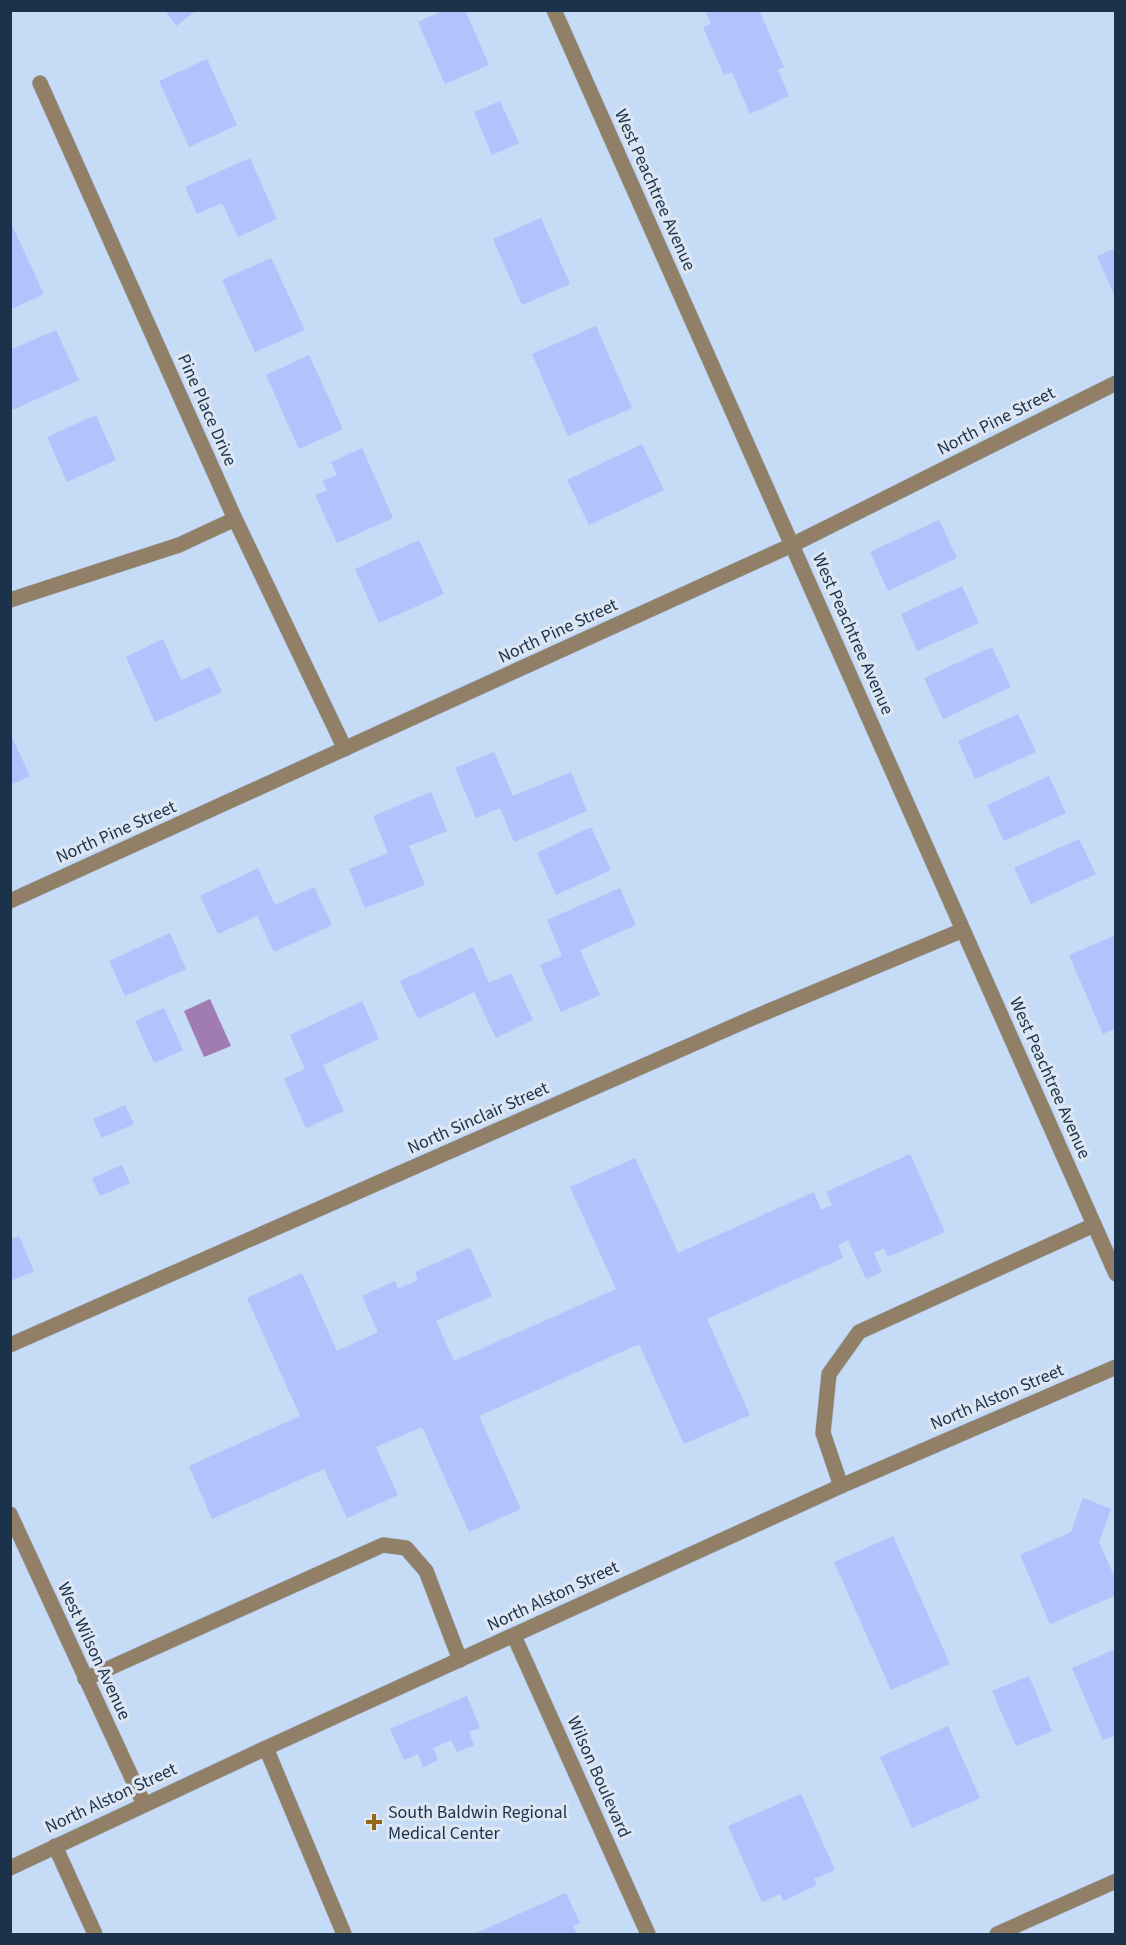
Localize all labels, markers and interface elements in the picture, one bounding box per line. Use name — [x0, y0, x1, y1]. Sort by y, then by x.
street label: West Peachtree Avenue — [608, 105, 702, 275]
street label: Pine Place Drive — [171, 350, 243, 470]
street label: North Pine Street — [933, 381, 1059, 461]
street label: West Peachtree Avenue — [806, 549, 900, 719]
street label: North Pine Street — [494, 592, 622, 670]
street label: North Pine Street — [52, 794, 180, 870]
street label: West Peachtree Avenue — [1003, 993, 1097, 1163]
street label: North Sinclair Street — [403, 1076, 553, 1160]
street label: North Alston Street — [926, 1358, 1068, 1436]
street label: North Alston Street — [483, 1554, 623, 1638]
street label: West Wilson Avenue — [51, 1578, 137, 1724]
street label: Wilson Boulevard — [561, 1712, 637, 1842]
street label: North Alston Street — [41, 1756, 181, 1840]
place label: South Baldwin Regional Medical Center — [388, 1800, 567, 1846]
marker: South Baldwin Regional Medical Center — [365, 1813, 383, 1831]

